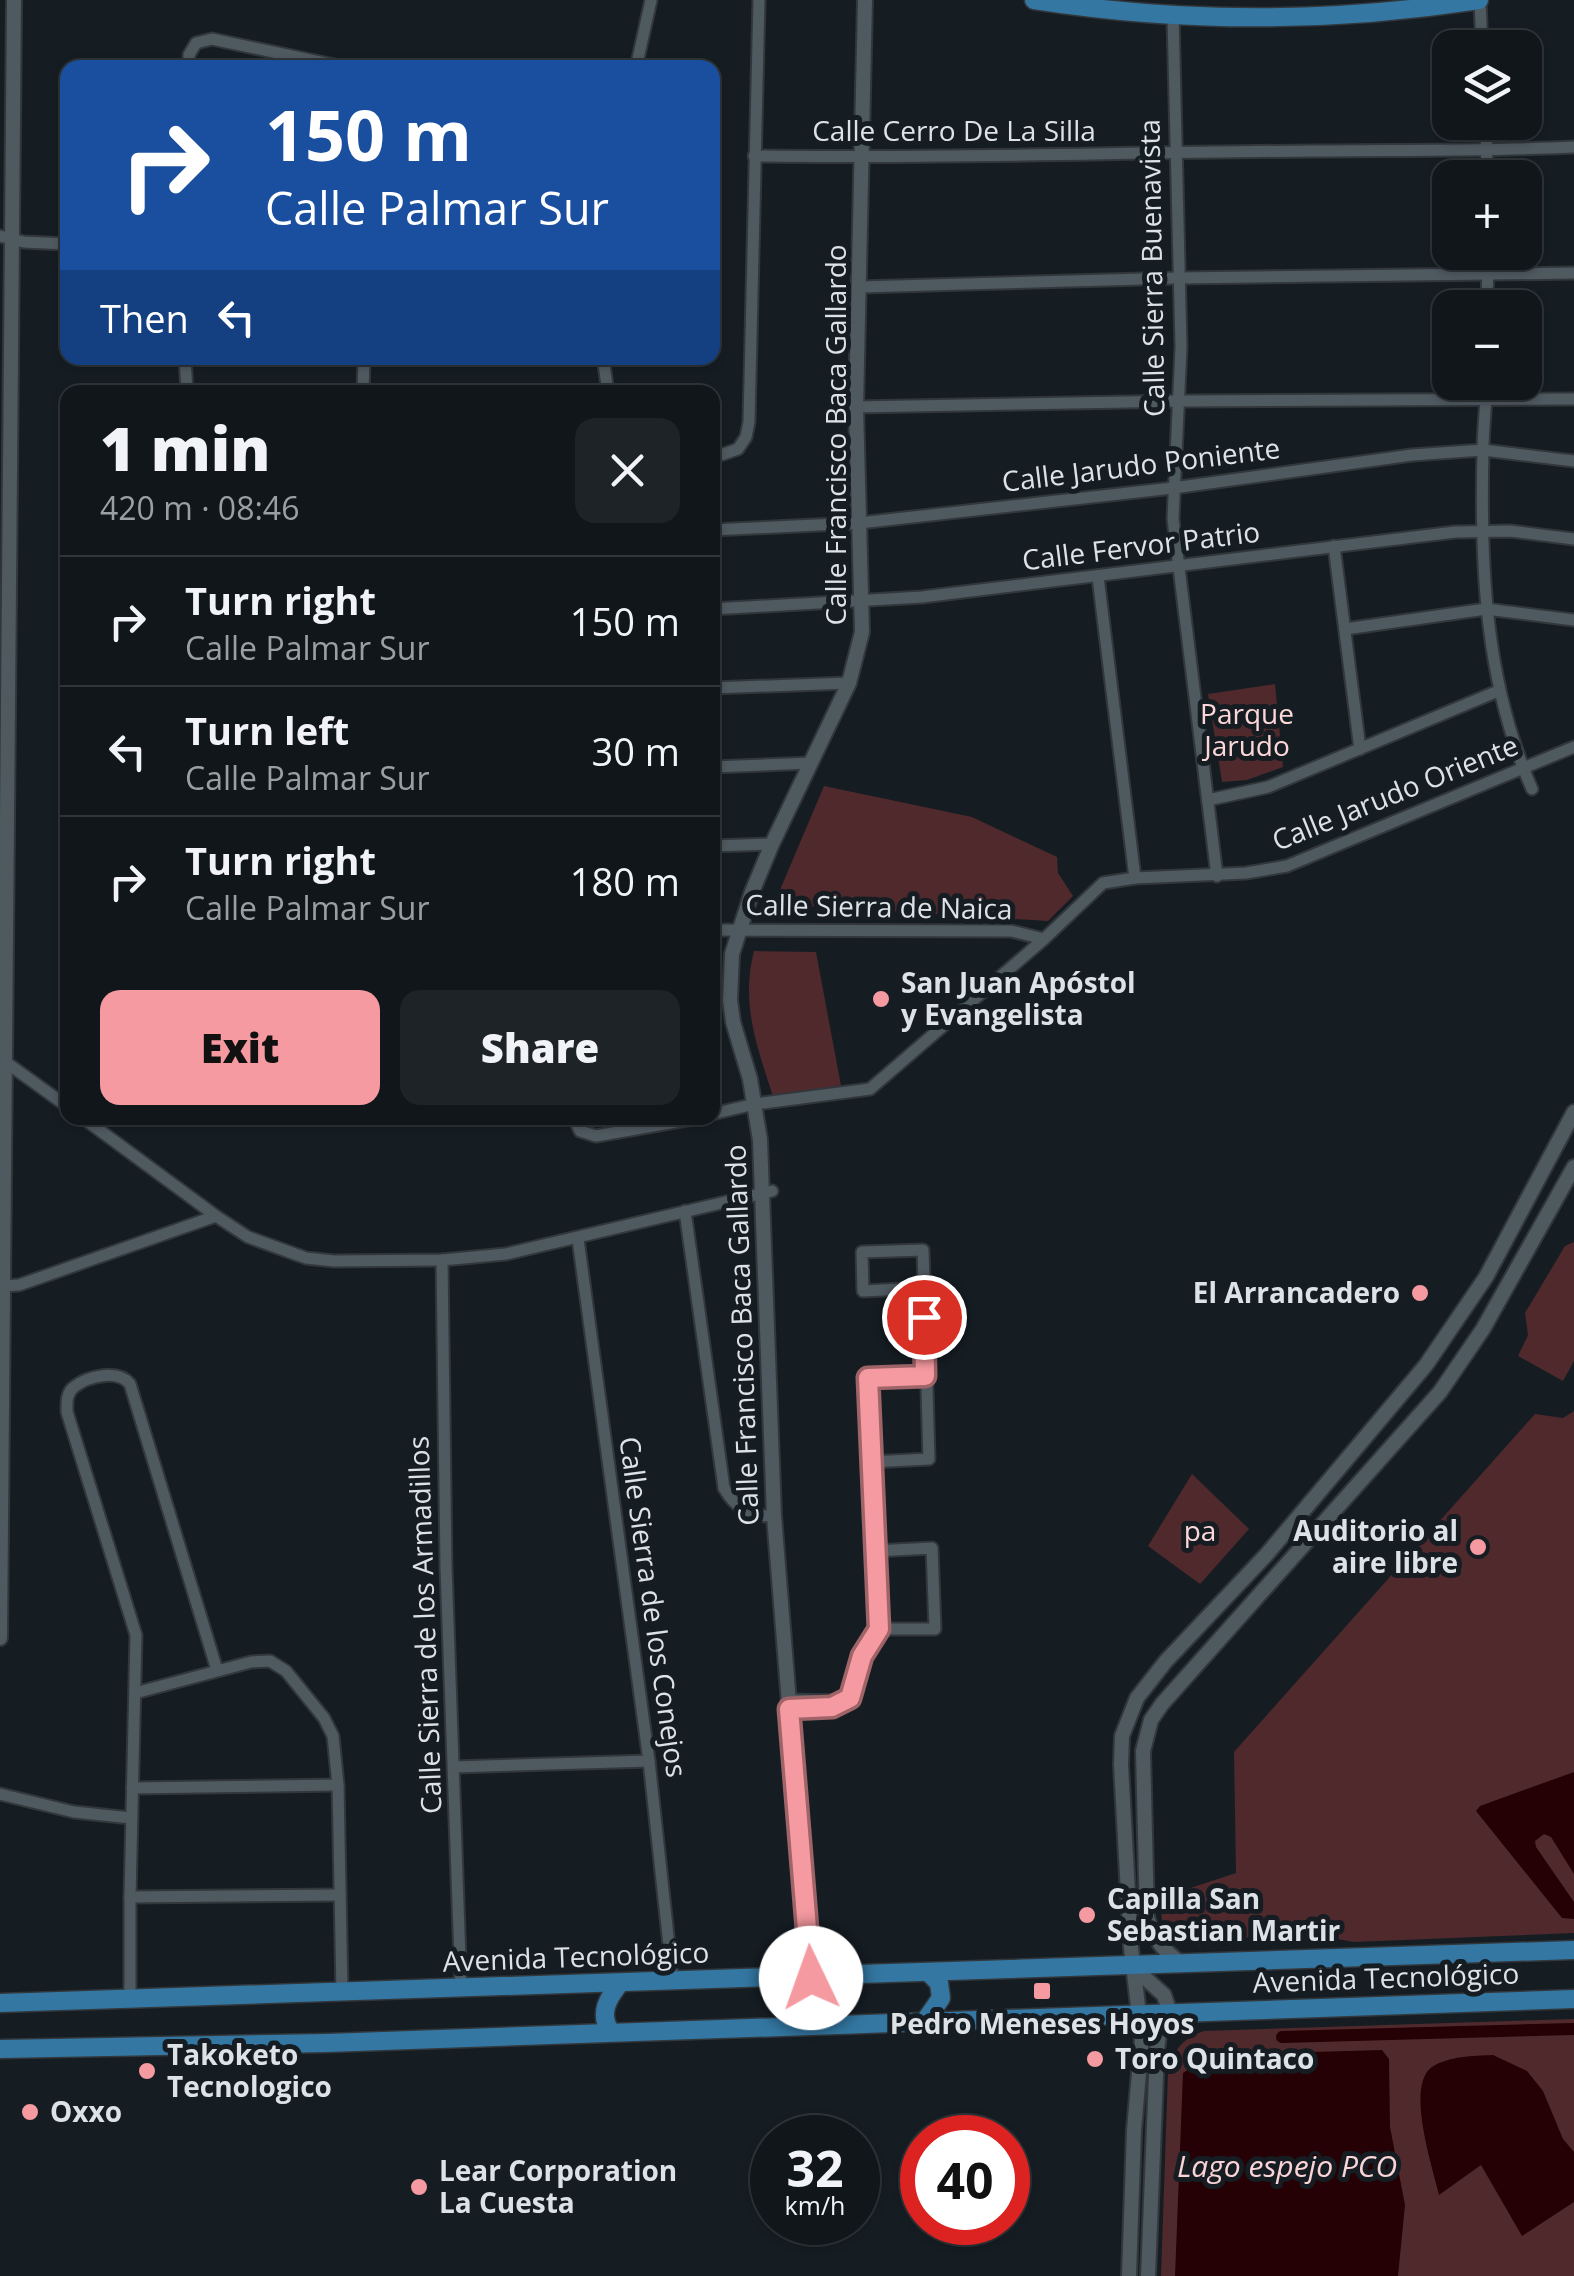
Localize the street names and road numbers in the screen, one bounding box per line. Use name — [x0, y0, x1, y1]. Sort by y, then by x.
street label: Calle Cerro De La Silla — [812, 111, 1096, 149]
street label: Calle Sierra Buenavista — [1129, 119, 1173, 417]
street label: Calle Francisco Baca Gallardo — [816, 244, 854, 626]
street label: Calle Jarudo Poniente — [1000, 428, 1282, 500]
street label: Calle Fervor Patrio — [1020, 512, 1262, 578]
street label: Calle Jarudo Oriente — [1266, 725, 1523, 859]
street label: Calle Sierra de Naica — [745, 885, 1013, 927]
street label: Calle Francisco Baca Gallardo — [715, 1144, 767, 1526]
street label: Calle Sierra de los Conejos — [611, 1434, 697, 1780]
street label: Calle Sierra de los Armadillos — [398, 1435, 450, 1815]
street label: Avenida Tecnológico — [442, 1932, 710, 1980]
street label: Avenida Tecnológico — [1252, 1953, 1520, 2001]

